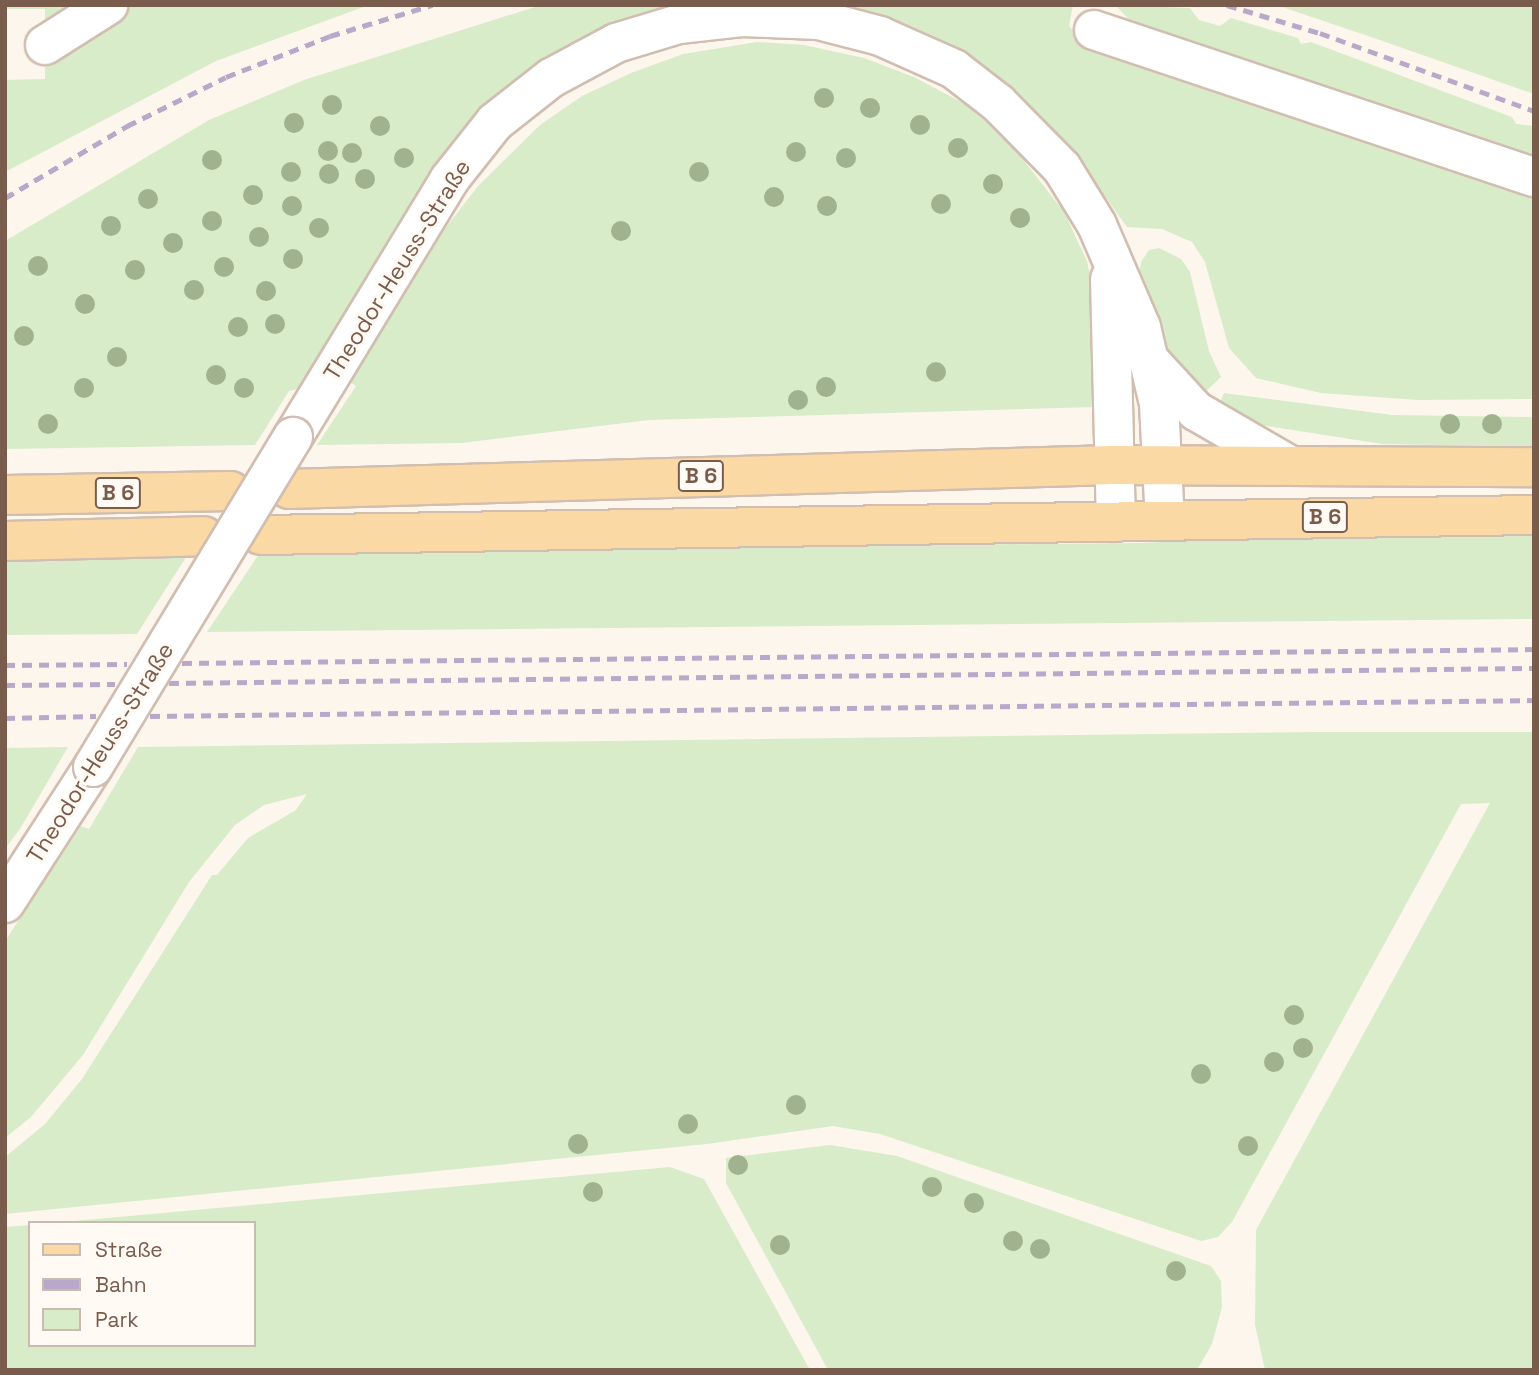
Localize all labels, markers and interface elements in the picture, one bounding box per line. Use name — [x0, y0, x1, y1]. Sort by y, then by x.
street label: Theodor-Heuss-Straße — [318, 155, 476, 385]
road number: B 6 — [676, 458, 726, 494]
road number: B 6 — [94, 476, 142, 510]
road number: B 6 — [1300, 500, 1350, 534]
street label: Theodor-Heuss-Straße — [21, 638, 179, 868]
legend — [28, 1221, 256, 1347]
text: Straße — [95, 1236, 163, 1263]
text: Bahn — [95, 1271, 147, 1298]
text: Park — [95, 1306, 139, 1333]

